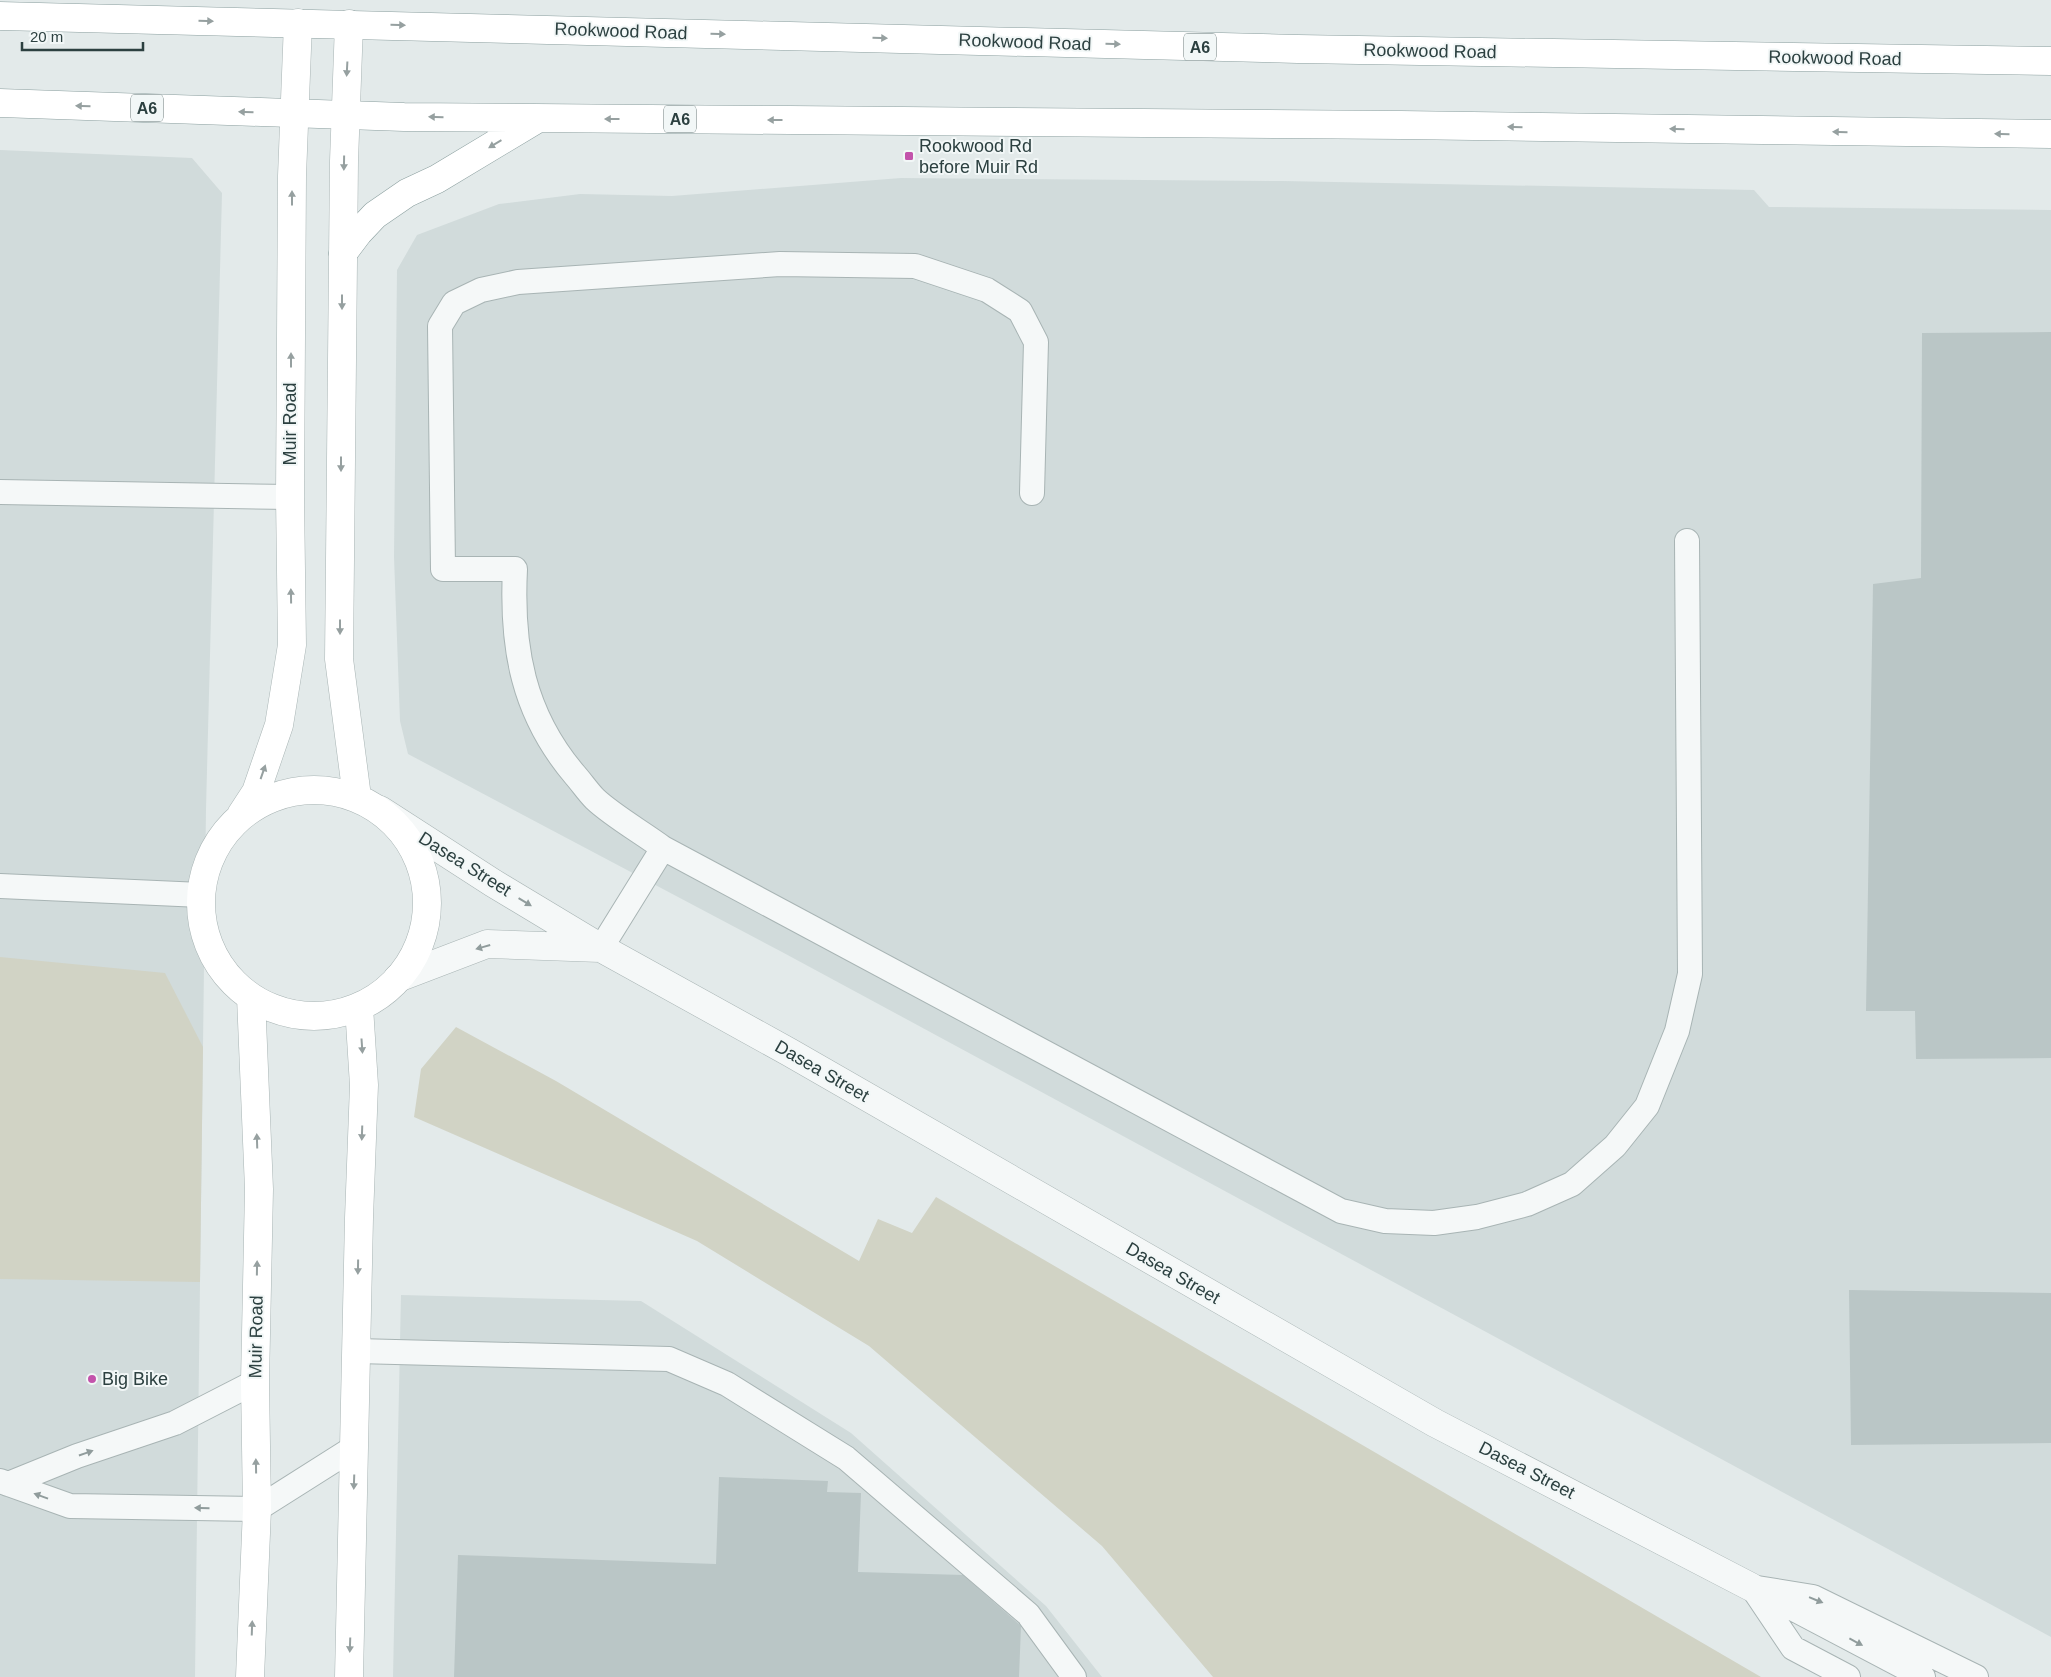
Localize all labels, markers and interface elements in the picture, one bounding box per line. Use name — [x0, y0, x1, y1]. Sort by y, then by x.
one-way arrow — [198, 18, 214, 26]
street label: Rookwood Road — [554, 19, 688, 43]
scale bar — [22, 20, 144, 52]
one-way arrow — [390, 22, 406, 30]
text: 20 m — [30, 28, 63, 45]
one-way arrow — [710, 30, 726, 38]
street label: Rookwood Road — [958, 30, 1092, 54]
one-way arrow — [873, 34, 889, 42]
road number: A6 — [1184, 34, 1216, 61]
street label: Rookwood Road — [1363, 40, 1497, 62]
one-way arrow — [1105, 41, 1121, 49]
street label: Rookwood Road — [1768, 47, 1902, 69]
one-way arrow — [343, 62, 351, 78]
road number: A6 — [131, 95, 163, 122]
one-way arrow — [75, 102, 91, 110]
road number: A6 — [664, 106, 696, 132]
one-way arrow — [238, 108, 254, 116]
one-way arrow — [428, 113, 444, 121]
one-way arrow — [604, 115, 620, 123]
one-way arrow — [766, 116, 782, 124]
one-way arrow — [1507, 123, 1523, 131]
one-way arrow — [1669, 125, 1685, 133]
one-way arrow — [1832, 127, 1848, 135]
one-way arrow — [1994, 130, 2010, 138]
place label: Rookwood Rd before Muir Rd — [919, 136, 1038, 177]
one-way arrow — [489, 140, 502, 149]
marker: Rookwood Rd before Muir Rd — [903, 150, 915, 162]
one-way arrow — [340, 156, 348, 172]
one-way arrow — [288, 190, 296, 206]
one-way arrow — [338, 294, 346, 310]
one-way arrow — [287, 352, 295, 368]
street label: Muir Road — [280, 382, 300, 466]
one-way arrow — [337, 456, 345, 472]
one-way arrow — [287, 588, 295, 604]
one-way arrow — [335, 619, 343, 635]
one-way arrow — [259, 765, 267, 780]
street label: Dasea Street — [415, 828, 515, 900]
one-way arrow — [519, 897, 532, 906]
one-way arrow — [475, 943, 490, 951]
street label: Dasea Street — [772, 1036, 872, 1106]
one-way arrow — [358, 1038, 366, 1054]
one-way arrow — [358, 1126, 366, 1142]
one-way arrow — [253, 1132, 261, 1148]
street label: Dasea Street — [1123, 1238, 1223, 1308]
one-way arrow — [354, 1259, 362, 1275]
one-way arrow — [254, 1260, 262, 1276]
street label: Muir Road — [245, 1295, 267, 1379]
place label: Big Bike — [102, 1369, 168, 1389]
marker: Big Bike — [86, 1373, 98, 1385]
street label: Dasea Street — [1476, 1437, 1578, 1503]
one-way arrow — [78, 1449, 93, 1456]
one-way arrow — [252, 1458, 260, 1474]
one-way arrow — [350, 1474, 358, 1490]
one-way arrow — [33, 1492, 48, 1500]
one-way arrow — [194, 1504, 210, 1512]
one-way arrow — [1809, 1596, 1824, 1604]
one-way arrow — [249, 1620, 257, 1636]
one-way arrow — [345, 1637, 353, 1653]
one-way arrow — [1849, 1638, 1864, 1646]

